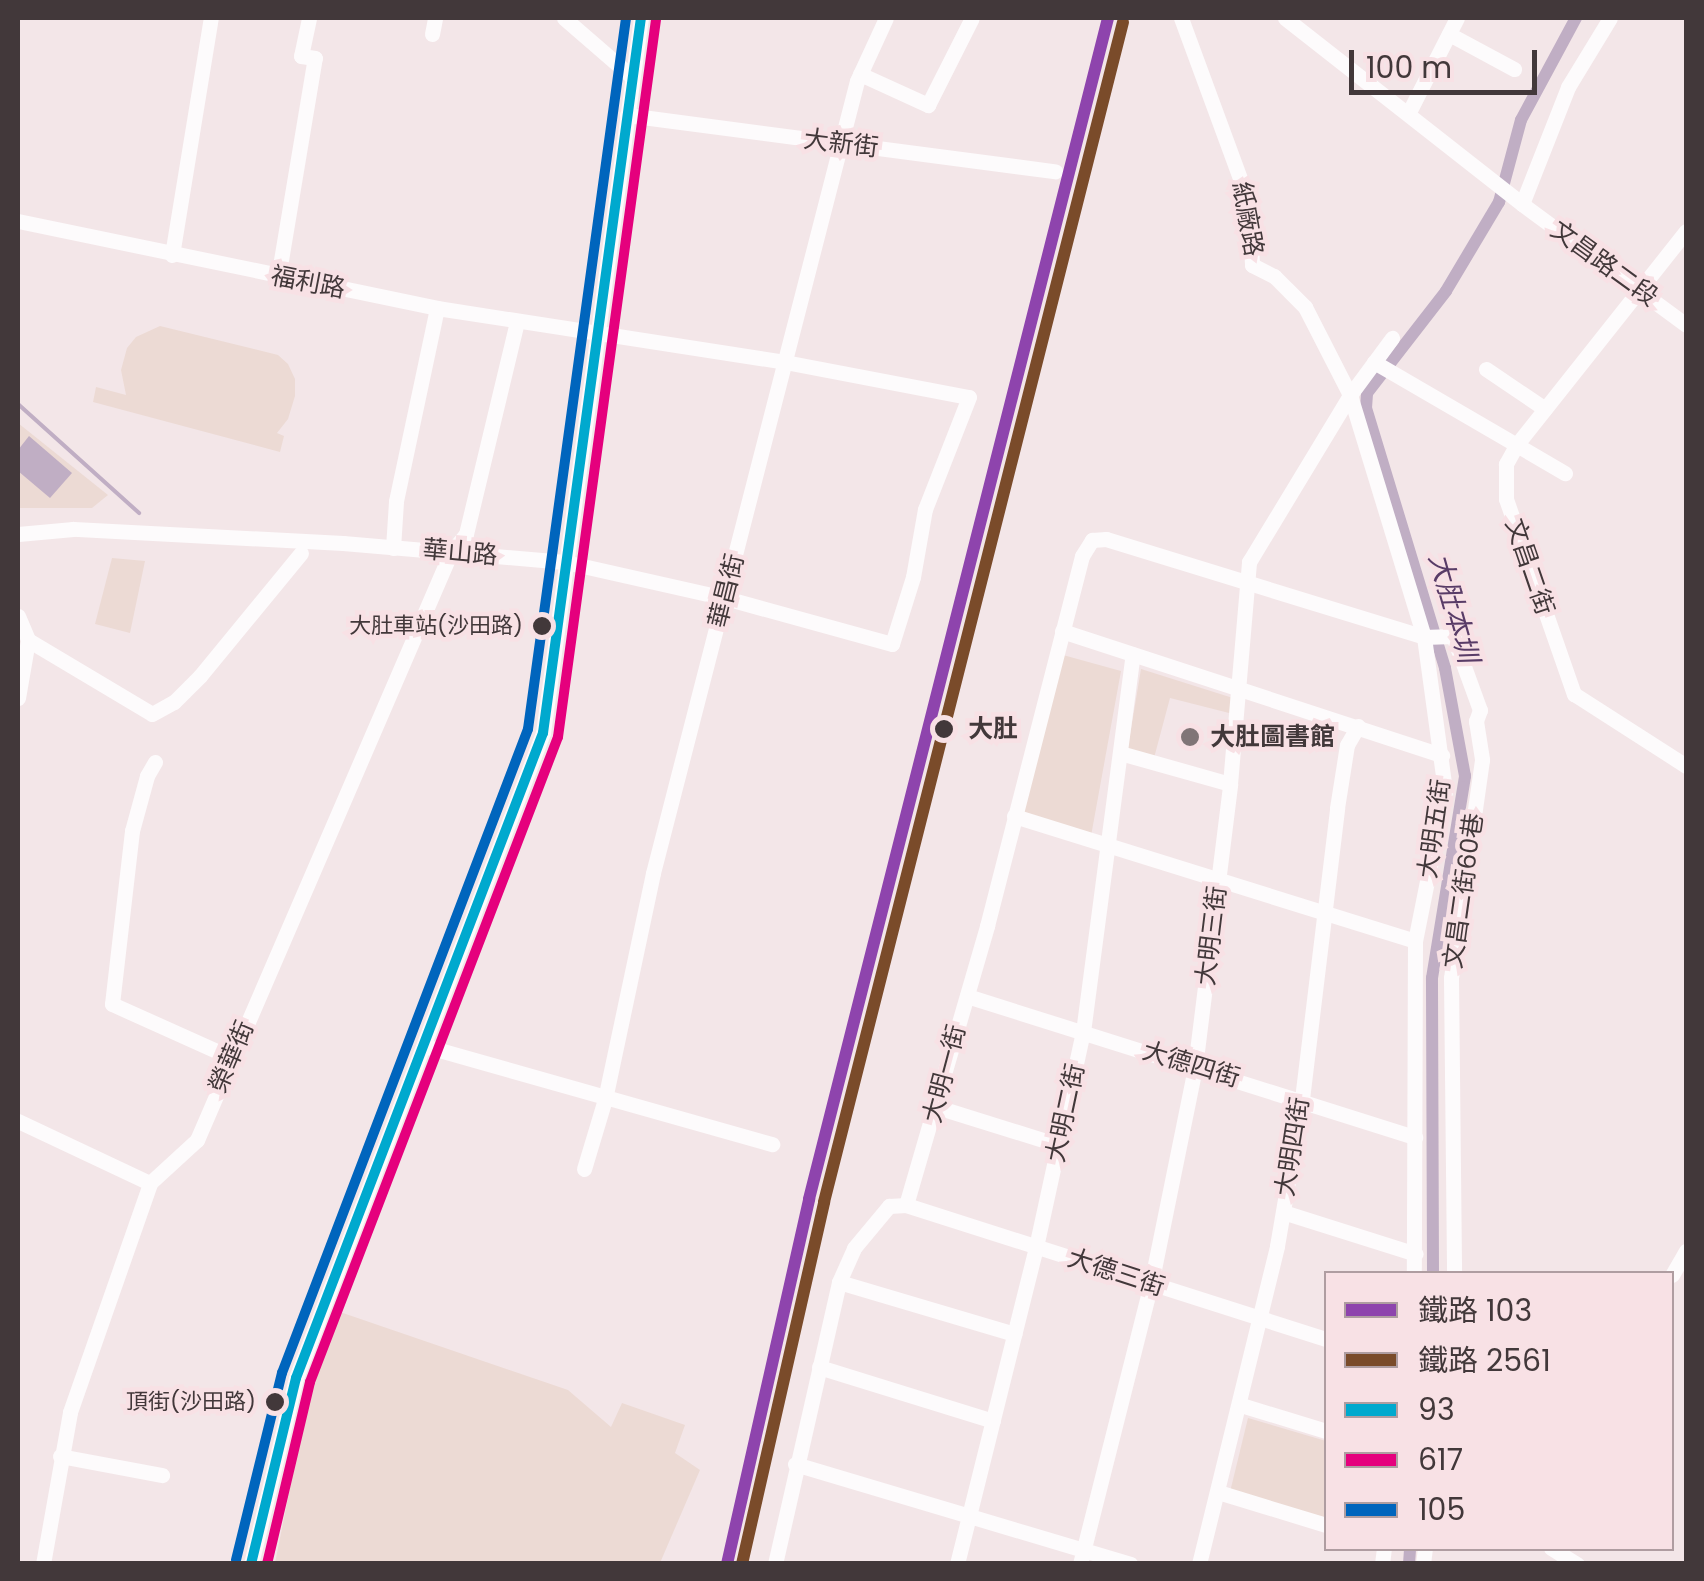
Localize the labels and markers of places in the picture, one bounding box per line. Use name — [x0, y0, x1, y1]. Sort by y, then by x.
place label: 大肚車站(沙田路) — [349, 613, 523, 639]
marker: 大肚車站(沙田路) — [532, 616, 552, 636]
marker: 大肚 — [929, 714, 959, 744]
place label: 大肚 — [968, 714, 1018, 744]
place label: 大肚圖書館 — [1210, 722, 1335, 752]
marker: 大肚圖書館 — [1179, 726, 1201, 748]
place label: 頂街(沙田路) — [126, 1389, 256, 1415]
marker: 頂街(沙田路) — [265, 1392, 285, 1412]

